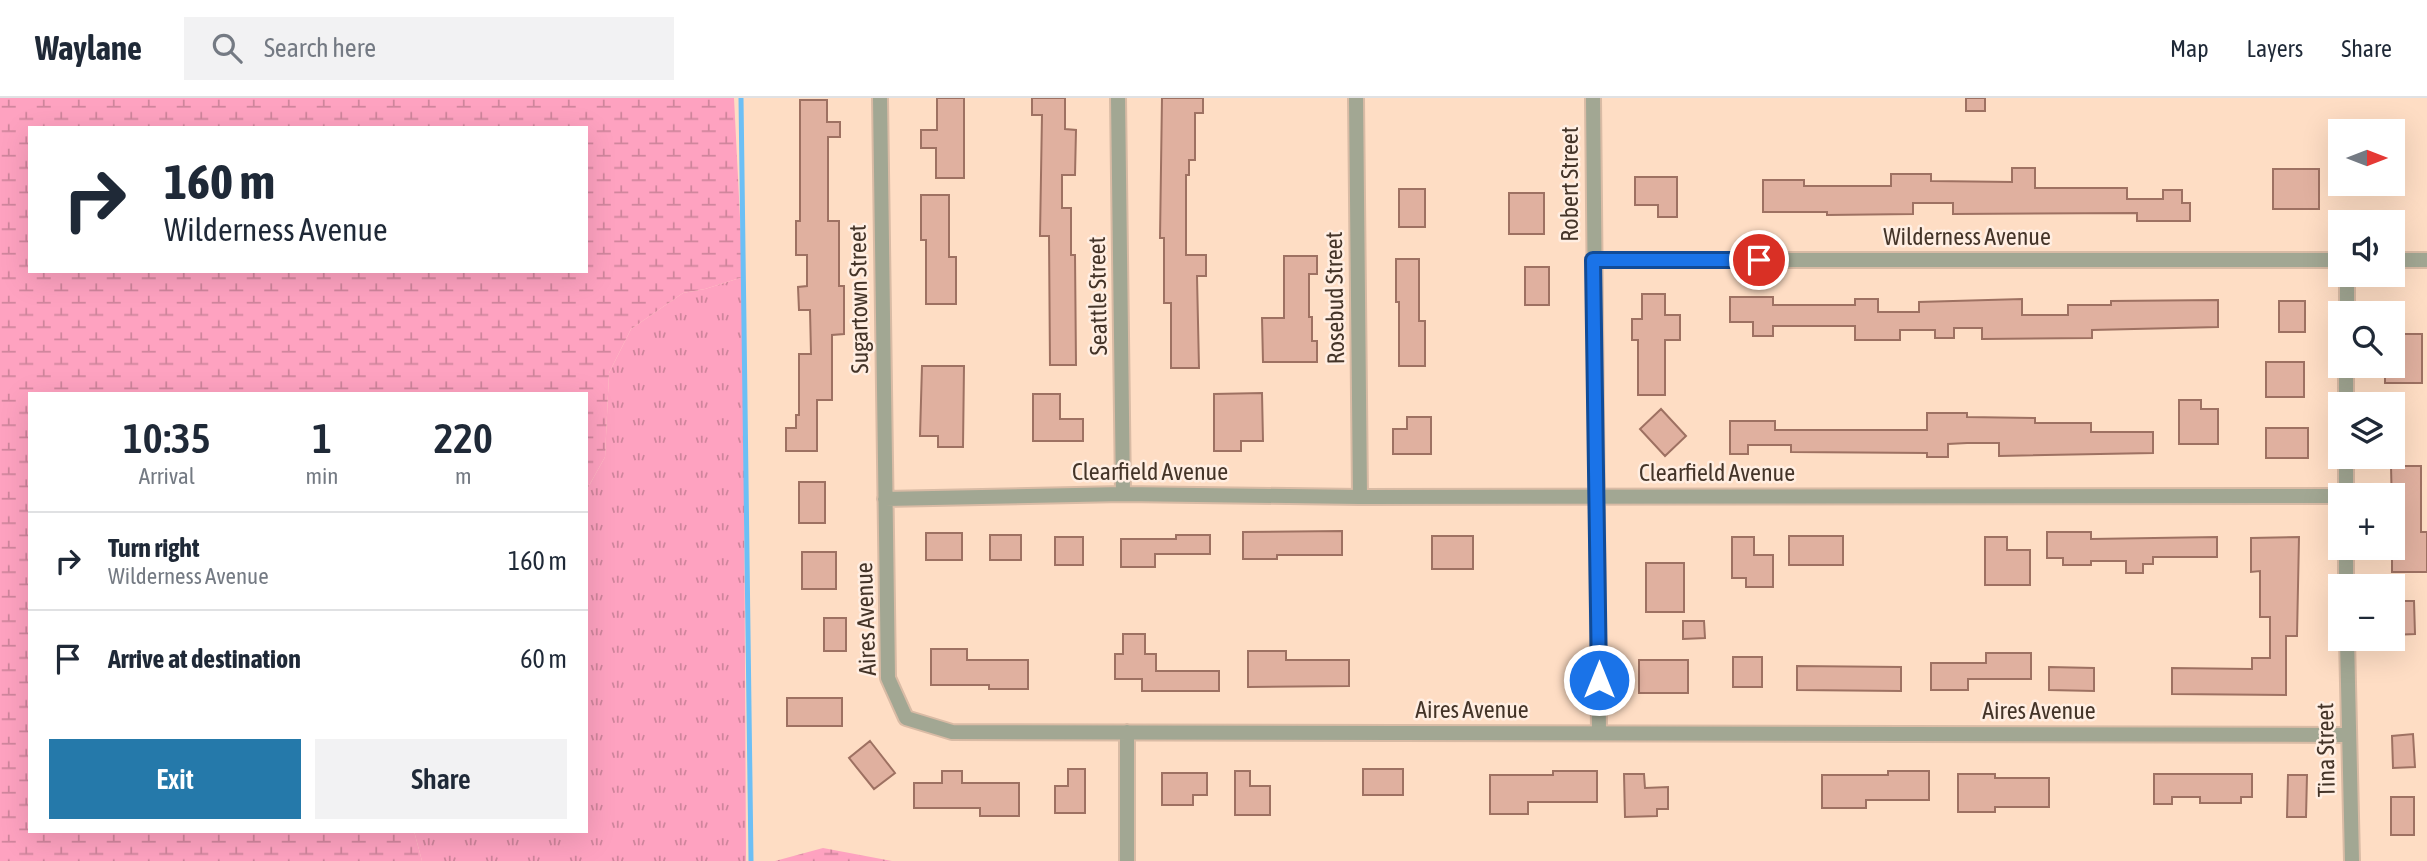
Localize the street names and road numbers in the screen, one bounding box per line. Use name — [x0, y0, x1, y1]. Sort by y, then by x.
street label: Robert Street — [1556, 126, 1583, 242]
street label: Wilderness Avenue — [1883, 223, 2051, 250]
street label: Sugartown Street — [844, 224, 873, 374]
street label: Rosebud Street — [1320, 231, 1349, 365]
street label: Seattle Street — [1083, 236, 1112, 356]
street label: Clearfield Avenue — [1072, 458, 1228, 485]
street label: Clearfield Avenue — [1639, 459, 1795, 486]
street label: Aires Avenue — [850, 562, 881, 676]
street label: Aires Avenue — [1415, 696, 1529, 723]
street label: Aires Avenue — [1982, 697, 2096, 724]
street label: Tina Street — [2311, 703, 2340, 797]

